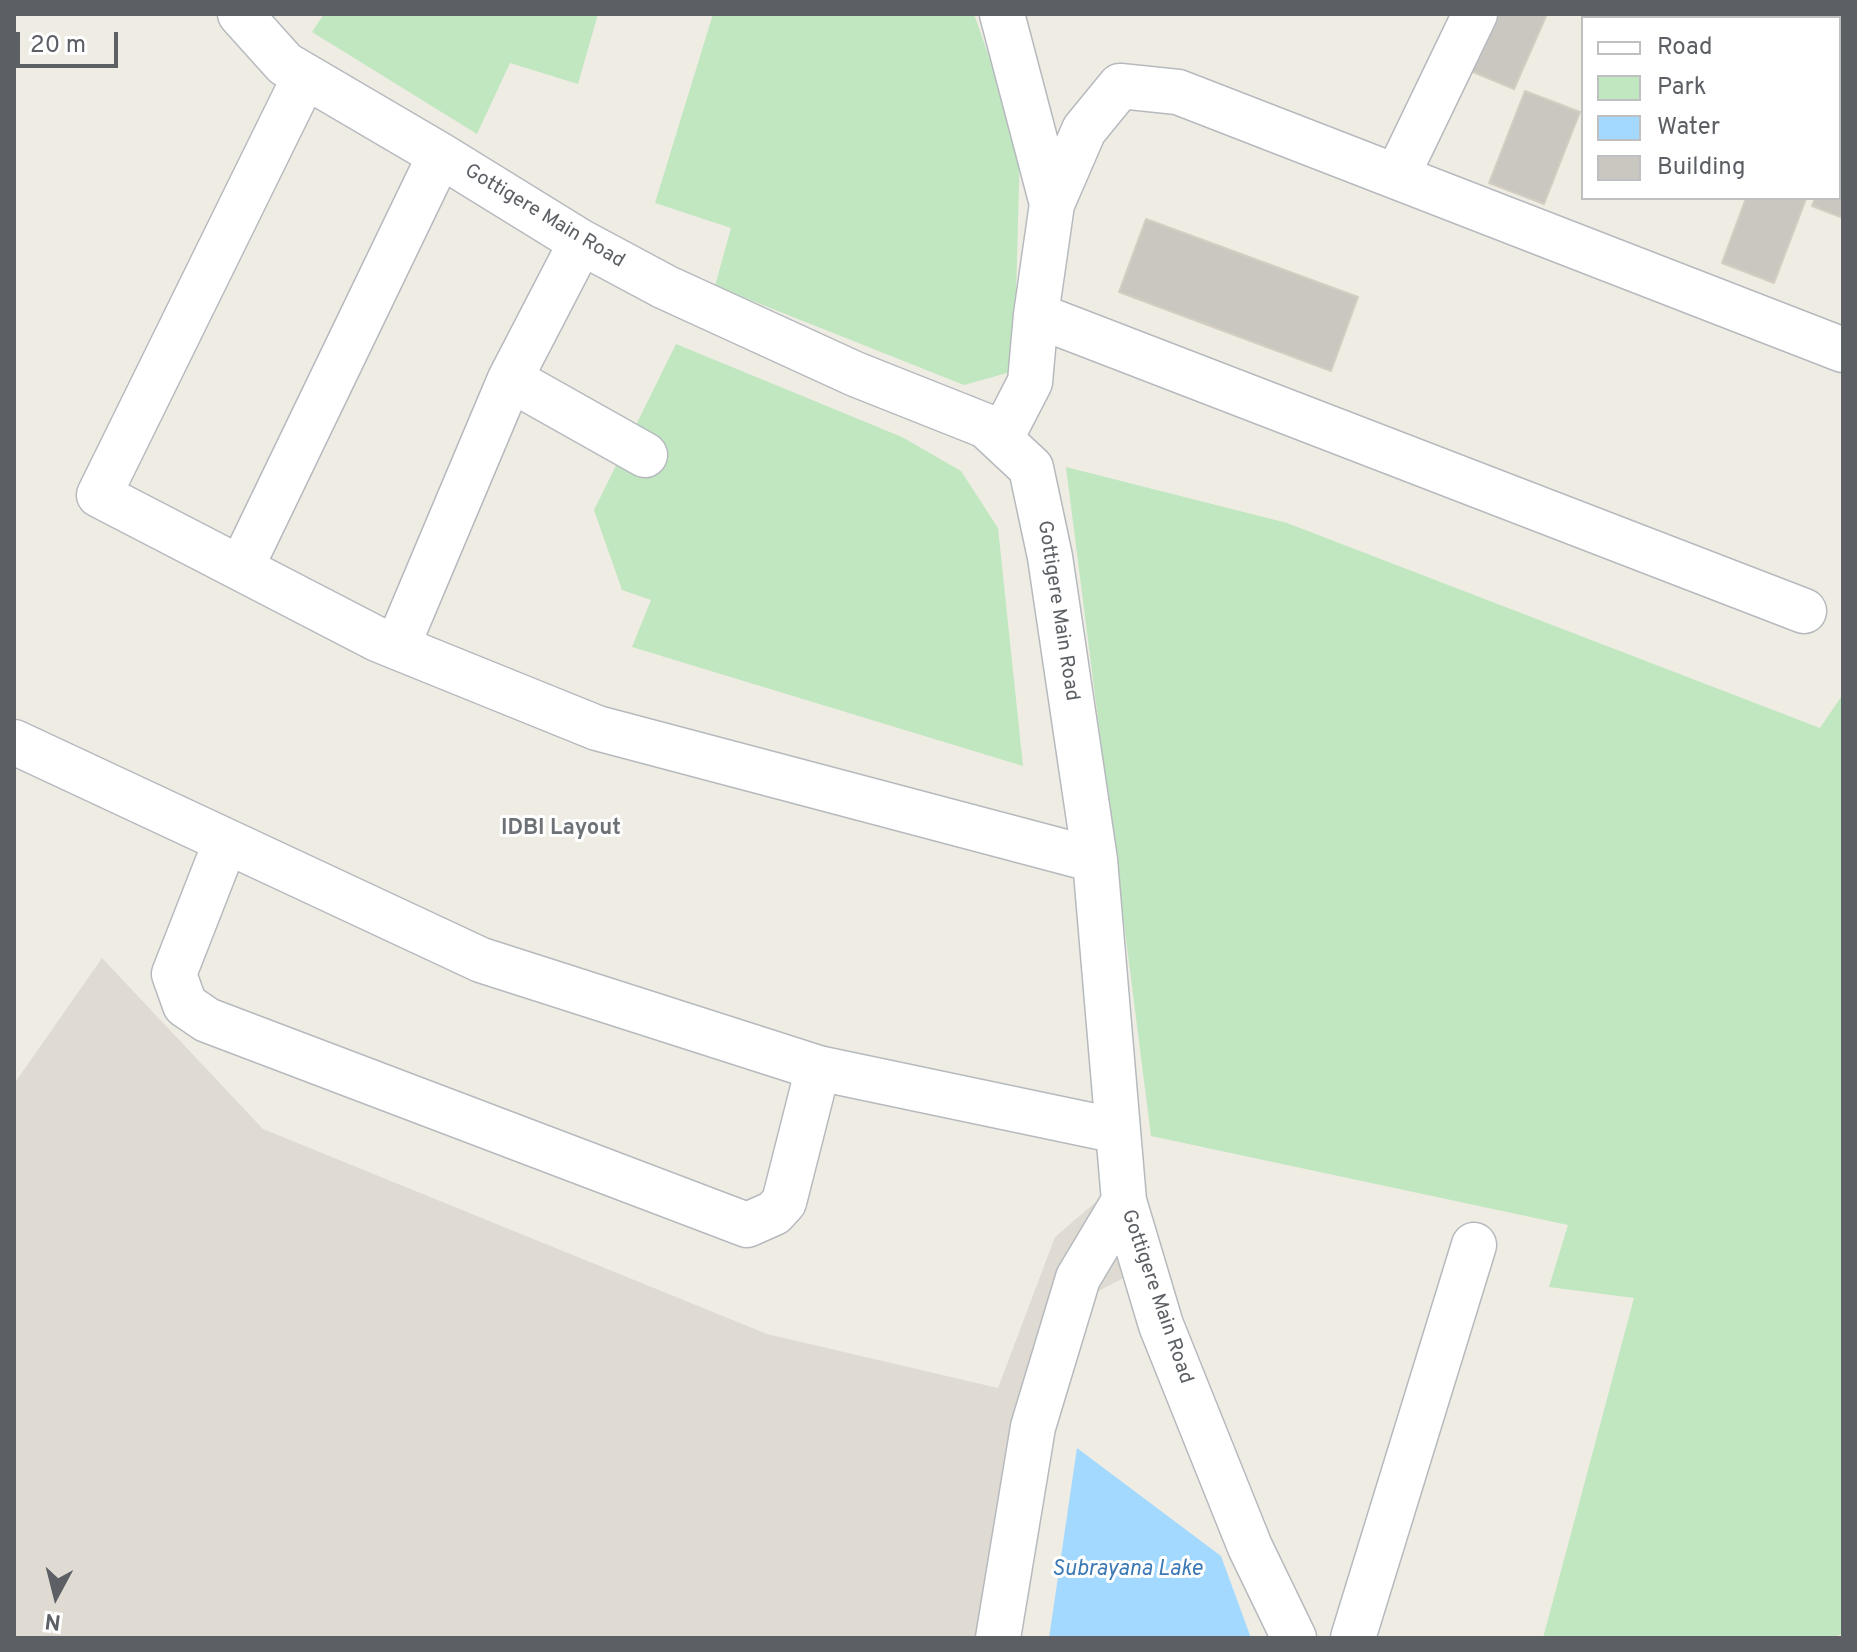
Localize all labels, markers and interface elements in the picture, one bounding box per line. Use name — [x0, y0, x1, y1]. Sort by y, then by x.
scale bar — [20, 16, 122, 66]
legend — [1581, 16, 1841, 200]
text: 20 m — [30, 31, 86, 61]
text: Road — [1657, 33, 1713, 63]
text: Park — [1657, 73, 1707, 103]
text: Water — [1657, 113, 1720, 143]
text: Building — [1657, 153, 1746, 183]
street label: Gottigere Main Road — [460, 160, 628, 274]
street label: Gottigere Main Road — [1031, 519, 1083, 703]
district label: IDBI Layout — [501, 817, 621, 843]
street label: Gottigere Main Road — [1115, 1207, 1197, 1387]
north arrow — [16, 1556, 96, 1636]
water label: Subrayana Lake — [1052, 1558, 1202, 1584]
text: N — [44, 1606, 63, 1635]

